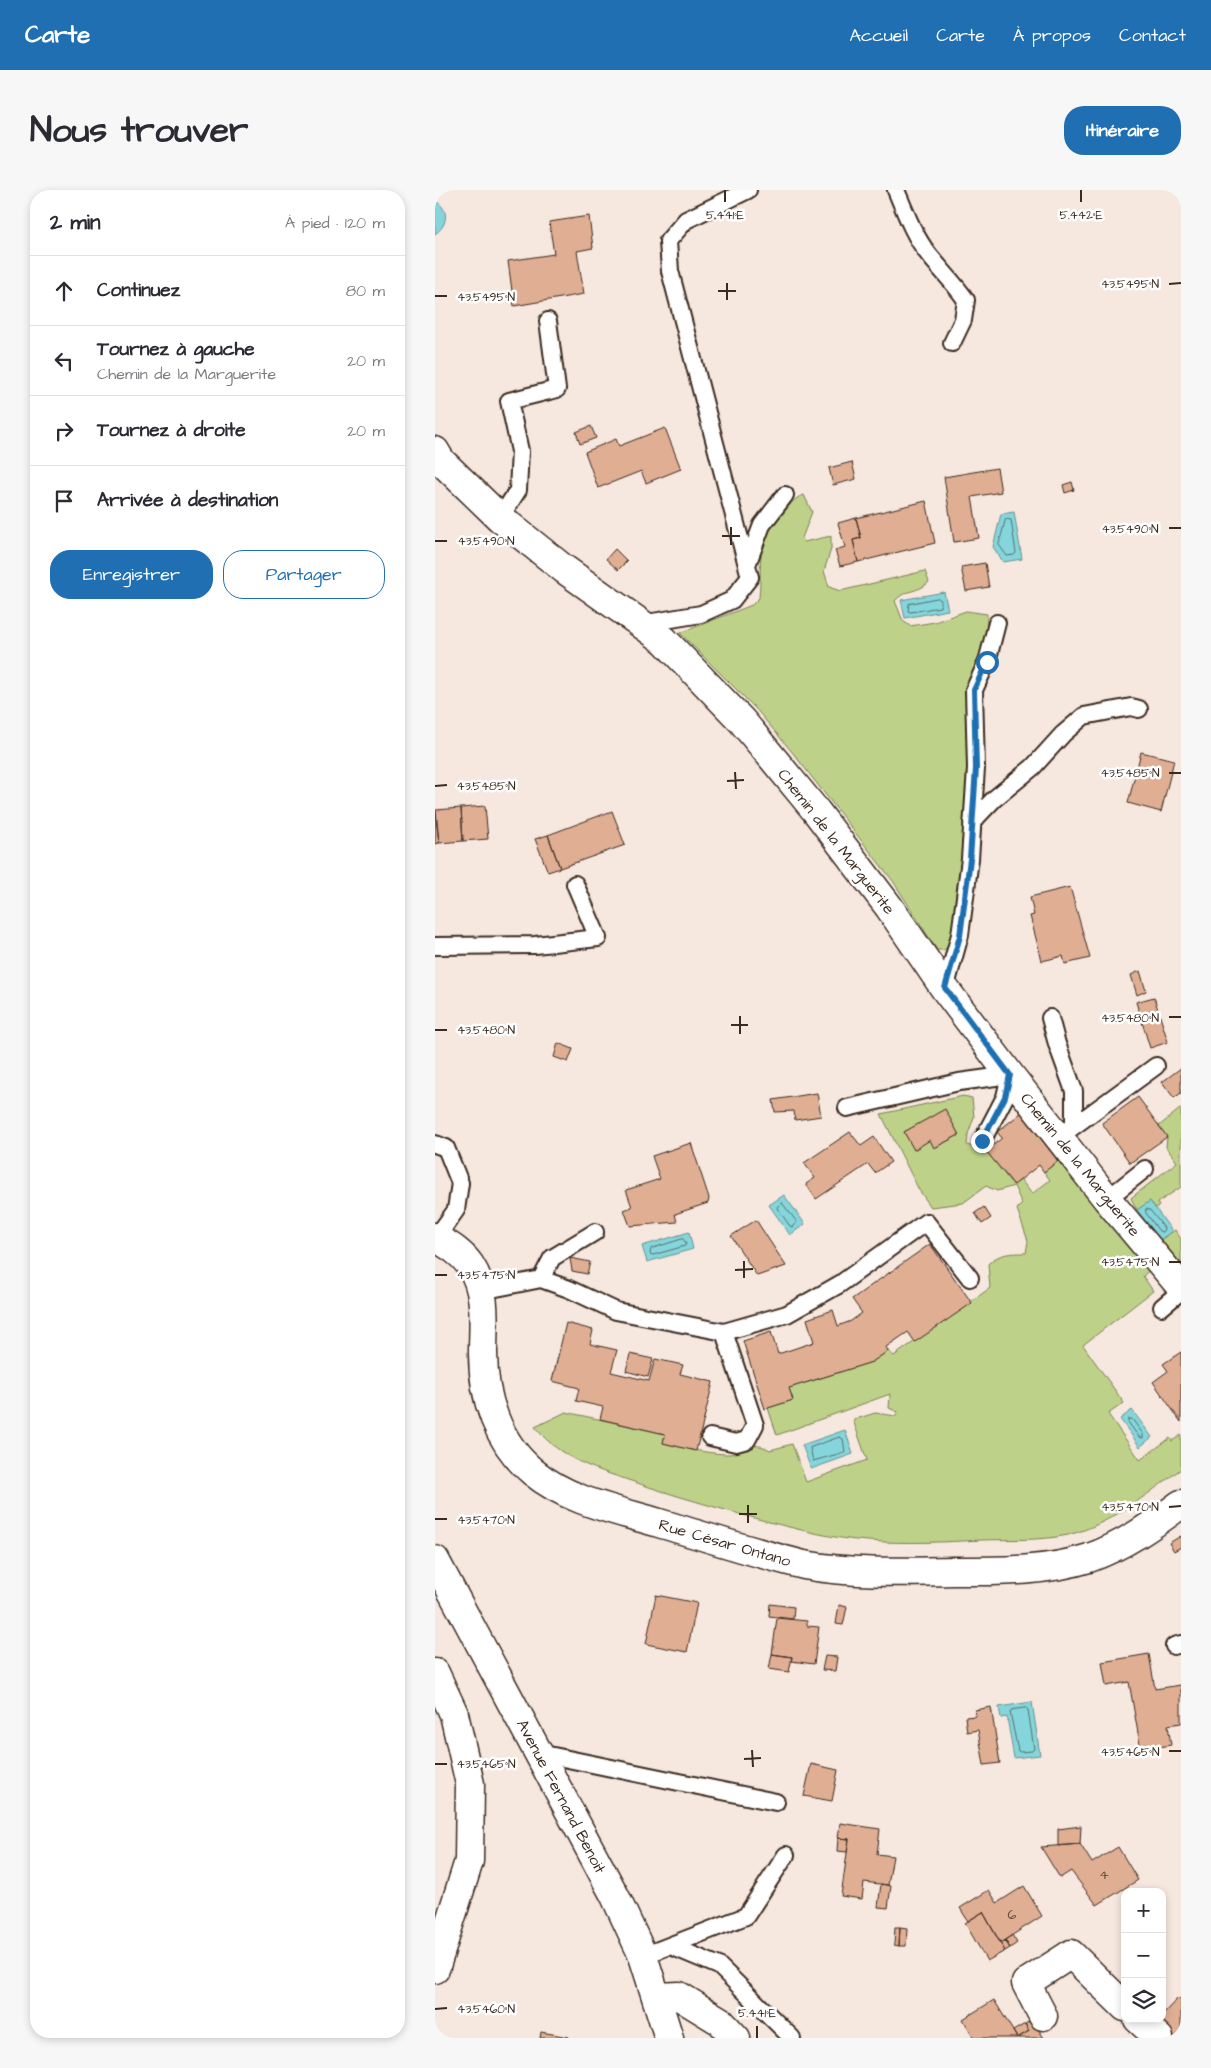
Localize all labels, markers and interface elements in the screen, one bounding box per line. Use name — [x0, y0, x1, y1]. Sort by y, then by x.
text: Carte — [25, 18, 90, 52]
text: Accueil — [849, 23, 908, 48]
text: Carte — [936, 23, 985, 48]
text: À propos — [1013, 23, 1091, 48]
text: Contact — [1119, 23, 1186, 48]
text: Nous trouver — [30, 106, 248, 155]
button: Itinéraire — [1064, 106, 1181, 155]
text: 5.441°E — [706, 207, 744, 224]
text: 5.442°E — [1059, 207, 1103, 224]
text: 2 min — [50, 208, 100, 237]
text: À pied · 120 m — [285, 212, 385, 234]
text: 43.5495°N — [1101, 276, 1160, 293]
icon: ahead — [50, 277, 78, 305]
text: Continuez — [97, 277, 180, 304]
text: 80 m — [346, 280, 385, 302]
text: 43.5495°N — [457, 289, 516, 306]
text: Tournez à gauche — [97, 336, 255, 363]
icon: left — [50, 347, 78, 375]
text: 20 m — [347, 350, 385, 372]
text: Chemin de la Marguerite — [97, 363, 276, 385]
icon: right — [50, 417, 78, 445]
text: Tournez à droite — [97, 417, 245, 444]
text: 20 m — [347, 420, 385, 442]
icon: arrive — [50, 487, 78, 515]
text: Arrivée à destination — [97, 487, 278, 514]
text: 43.5490°N — [1101, 521, 1159, 538]
text: 43.5490°N — [457, 533, 515, 550]
button: Enregistrer — [50, 550, 213, 599]
button: Partager — [223, 550, 385, 599]
route start — [976, 651, 999, 674]
street label: Chemin de la Marguerite — [772, 764, 900, 920]
text: 43.5485°N — [1100, 765, 1160, 782]
text: 43.5485°N — [456, 778, 516, 795]
text: 43.5480°N — [1101, 1010, 1160, 1027]
text: 43.5480°N — [457, 1022, 516, 1039]
street label: Chemin de la Marguerite — [1015, 1088, 1145, 1242]
route end — [971, 1130, 994, 1153]
text: 43.5475°N — [1101, 1254, 1160, 1271]
text: 43.5475°N — [457, 1267, 516, 1284]
text: 43.5470°N — [1101, 1499, 1159, 1516]
text: 43.5470°N — [457, 1512, 515, 1529]
street label: Rue César Ontano — [656, 1514, 793, 1572]
street label: Avenue Fernand Benoit — [511, 1716, 611, 1878]
text: 43.5465°N — [1101, 1744, 1160, 1761]
text: 43.5465°N — [457, 1756, 516, 1773]
house number: 4 — [1099, 1865, 1109, 1885]
map controls — [1121, 1888, 1166, 2023]
button: + — [1121, 1888, 1166, 1933]
house number: 6 — [1008, 1905, 1017, 1925]
button: − — [1121, 1933, 1166, 1978]
button: layers — [1121, 1978, 1166, 2023]
text: 43.5460°N — [457, 2001, 515, 2018]
text: 5.441°E — [738, 2005, 776, 2022]

